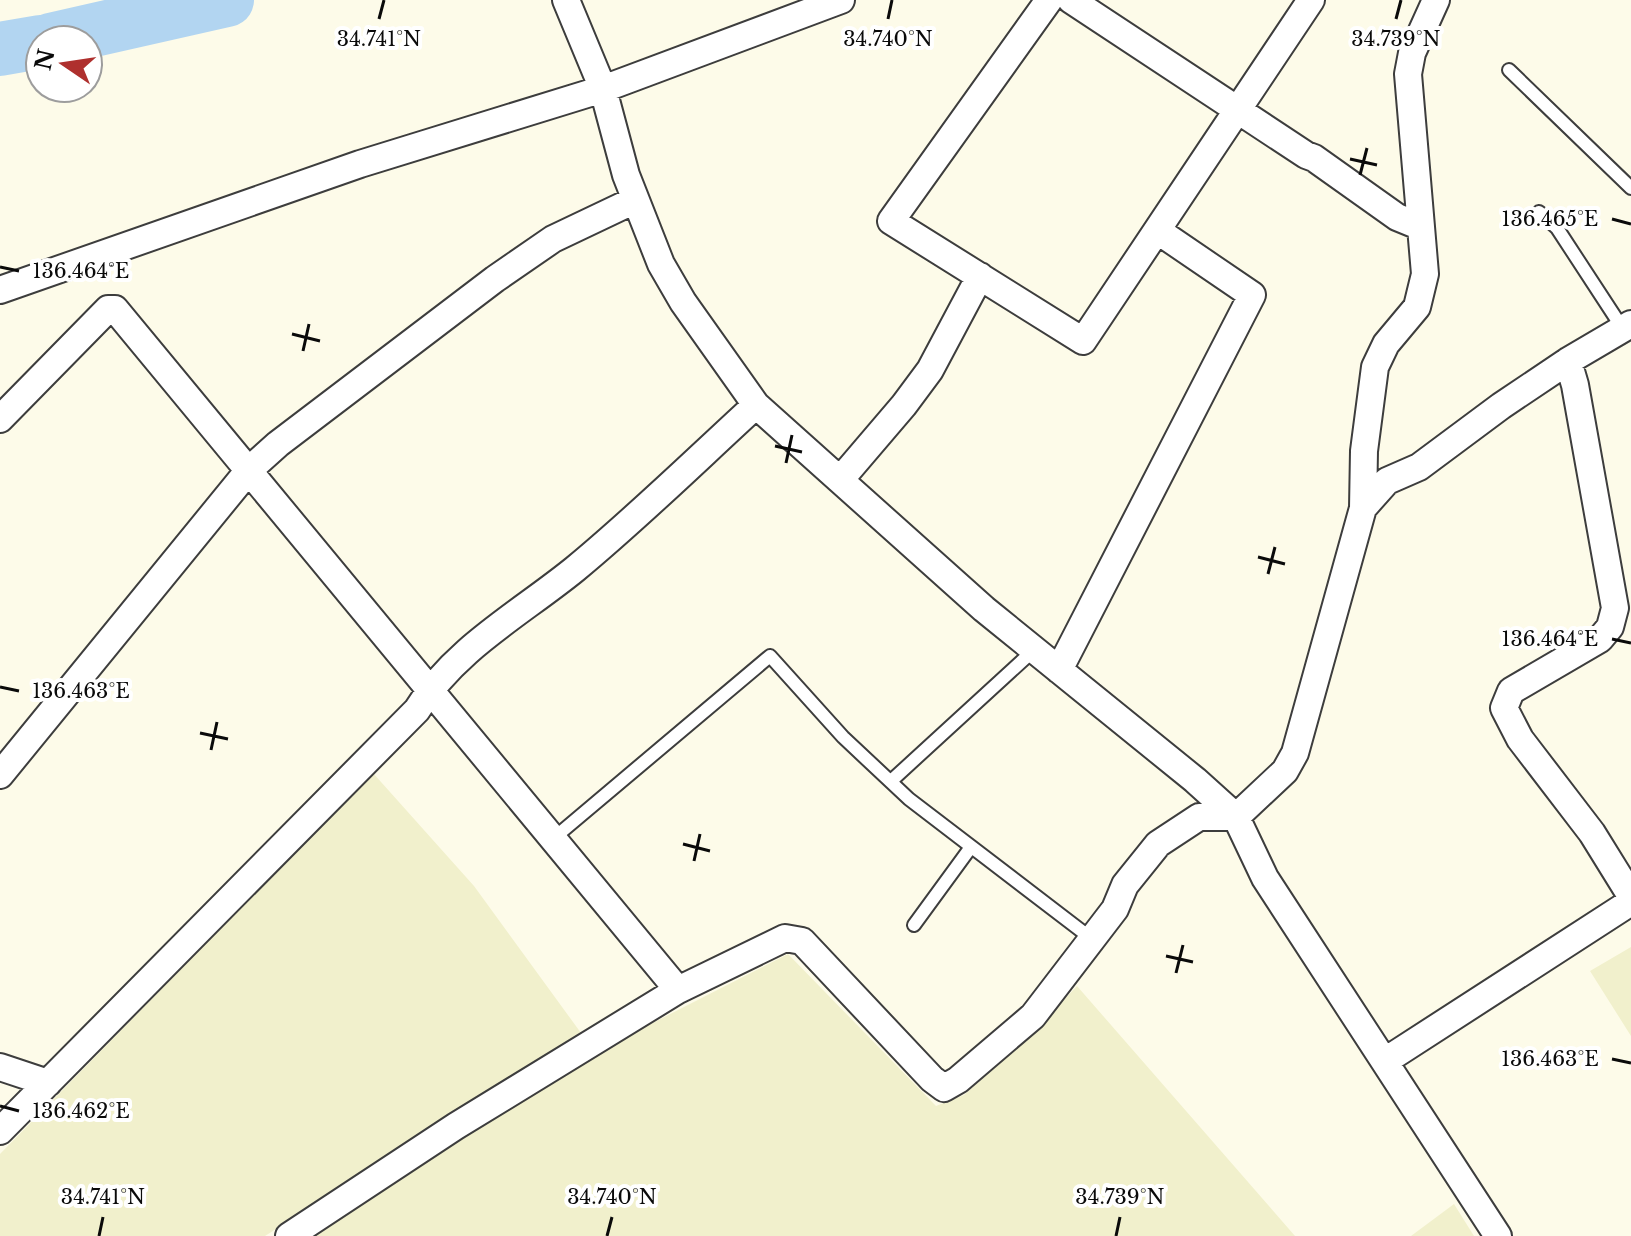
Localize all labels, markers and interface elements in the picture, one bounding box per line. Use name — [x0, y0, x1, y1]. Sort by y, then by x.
north arrow — [24, 24, 104, 104]
text: 34.741°N — [337, 27, 421, 51]
text: 34.740°N — [843, 27, 933, 51]
text: 34.739°N — [1351, 27, 1441, 51]
text: N — [30, 46, 61, 73]
text: 136.465°E — [1502, 207, 1598, 231]
text: 136.464°E — [33, 259, 129, 283]
text: 136.464°E — [1502, 627, 1598, 651]
text: 136.463°E — [32, 679, 130, 703]
text: 136.463°E — [1501, 1047, 1599, 1071]
text: 136.462°E — [32, 1099, 130, 1123]
text: 34.741°N — [61, 1185, 145, 1209]
text: 34.740°N — [567, 1185, 657, 1209]
text: 34.739°N — [1075, 1185, 1165, 1209]

